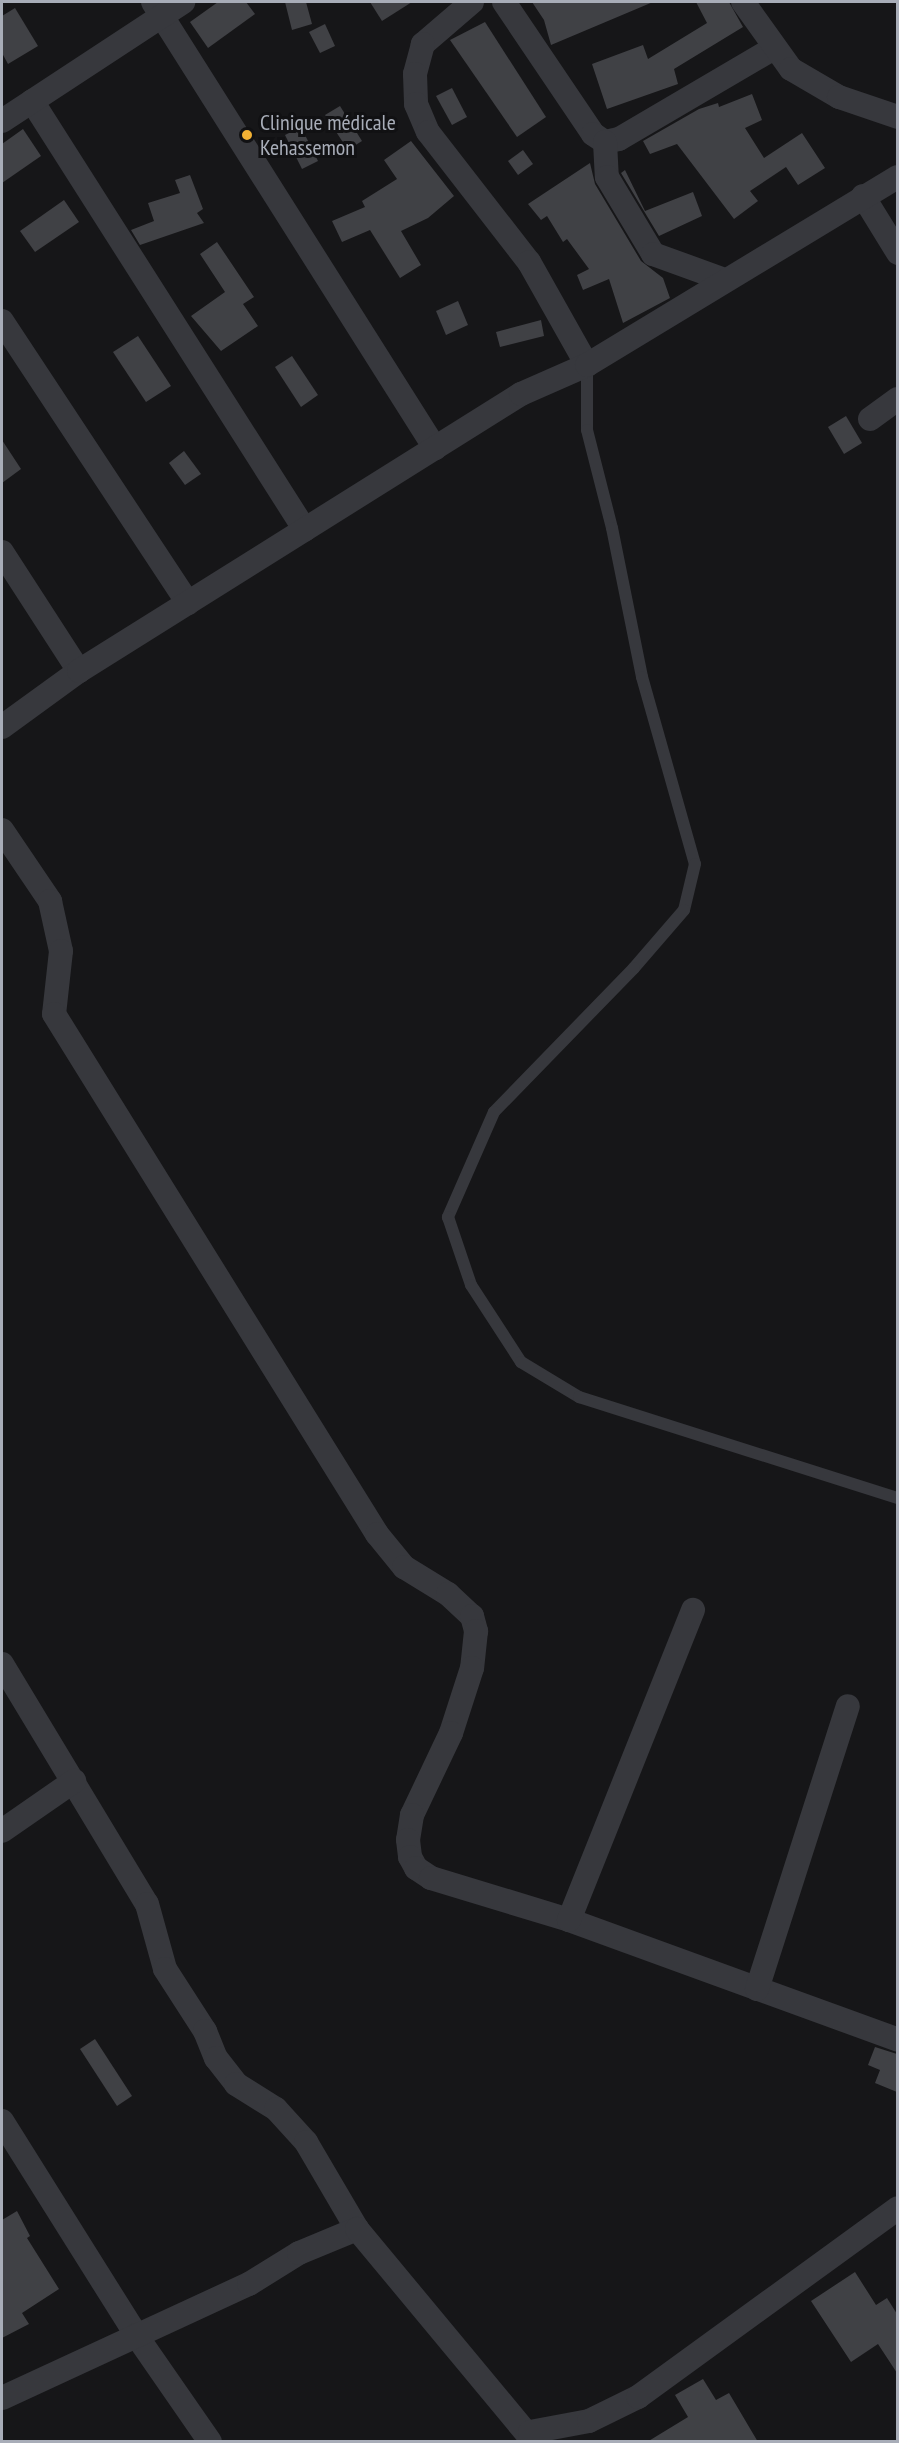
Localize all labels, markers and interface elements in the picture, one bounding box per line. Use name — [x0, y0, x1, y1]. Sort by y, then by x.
place label: Clinique médicale Kehassemon — [260, 109, 396, 160]
marker: Clinique médicale Kehassemon — [238, 126, 256, 144]

